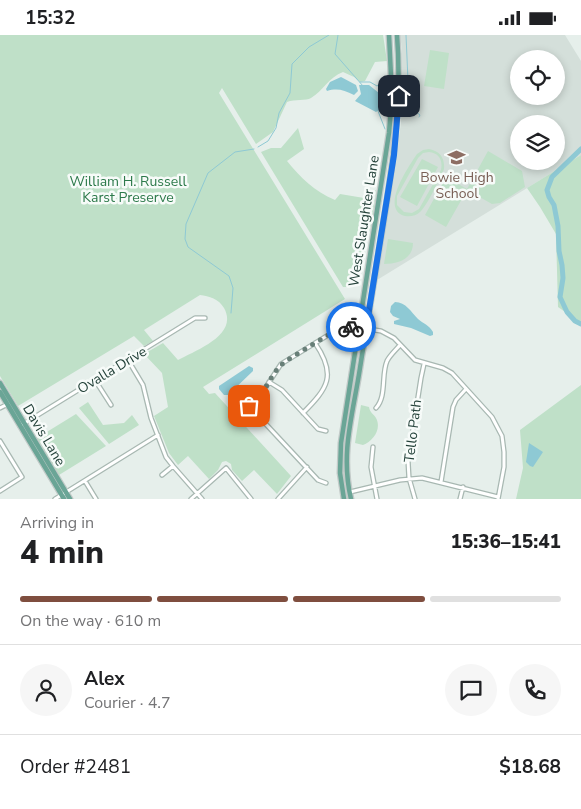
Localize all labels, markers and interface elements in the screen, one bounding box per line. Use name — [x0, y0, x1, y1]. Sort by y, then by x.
text: 15:32 — [25, 5, 75, 31]
map controls — [510, 50, 565, 170]
button: locate — [510, 50, 565, 105]
pin — [378, 75, 420, 117]
icon: home — [385, 82, 413, 110]
button: layers — [510, 115, 565, 170]
school or university icon: Bowie High School — [447, 147, 467, 167]
street label: West Slaughter Lane — [344, 154, 384, 288]
place label: Bowie High School — [420, 168, 494, 203]
park label: William H. Russell Karst Preserve — [69, 172, 187, 207]
courier — [326, 302, 376, 352]
icon: bike — [337, 313, 365, 341]
street label: Ovalla Drive — [74, 342, 150, 398]
pin — [228, 385, 270, 427]
icon: bag — [235, 392, 263, 420]
street label: Tello Path — [400, 398, 426, 464]
street label: Davis Lane — [18, 401, 70, 469]
text: Arriving in — [20, 512, 94, 534]
text: 15:36–15:41 — [450, 529, 561, 555]
text: 4 min — [20, 531, 104, 574]
text: On the way · 610 m — [20, 610, 161, 632]
button: person — [20, 664, 72, 716]
button: chat — [445, 664, 497, 716]
button: phone — [509, 664, 561, 716]
text: Alex — [84, 666, 125, 692]
text: Courier · 4.7 — [84, 692, 170, 714]
text: Order #2481 — [20, 754, 131, 780]
text: $18.68 — [499, 754, 561, 780]

